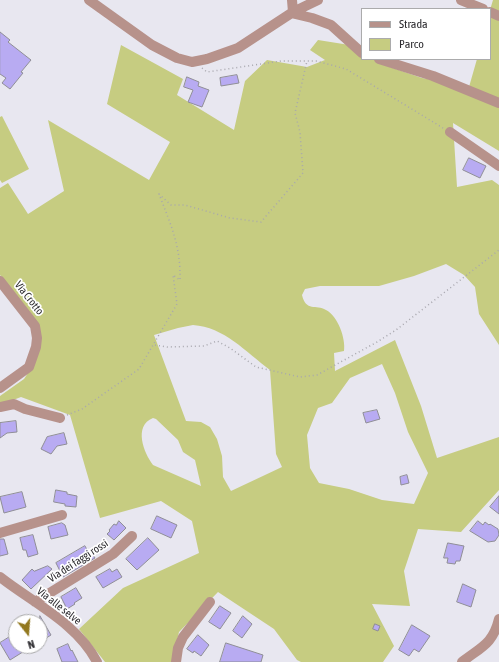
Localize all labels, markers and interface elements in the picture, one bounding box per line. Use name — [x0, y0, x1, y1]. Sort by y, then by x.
legend — [361, 8, 491, 60]
text: Strada — [399, 17, 428, 31]
text: Parco — [399, 37, 424, 51]
street label: Via Crotto — [12, 278, 46, 318]
street label: Via dei faggi rossi — [46, 537, 110, 585]
street label: Via alle selve — [34, 584, 84, 628]
north arrow — [8, 614, 48, 654]
text: N — [26, 638, 36, 651]

